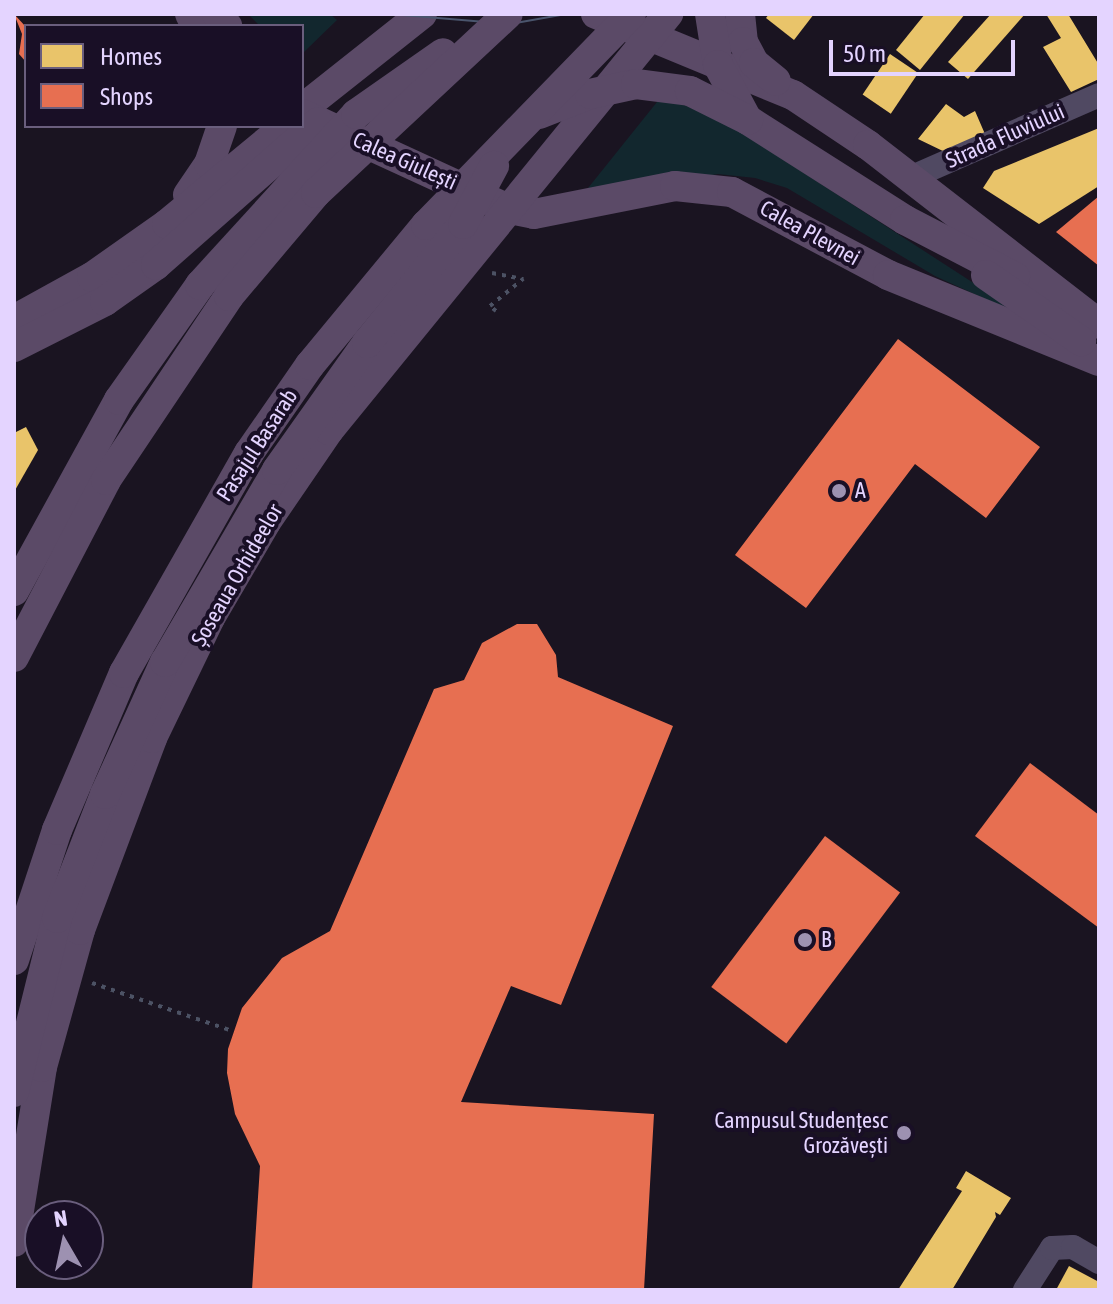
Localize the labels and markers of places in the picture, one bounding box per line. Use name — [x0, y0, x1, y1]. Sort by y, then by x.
place label: A — [855, 478, 866, 504]
marker: A — [830, 482, 848, 500]
place label: B — [821, 927, 831, 953]
marker: B — [796, 931, 814, 949]
place label: Campusul Studențesc Grozăvești — [714, 1107, 888, 1158]
marker: Campusul Studențesc Grozăvești — [895, 1124, 913, 1142]

